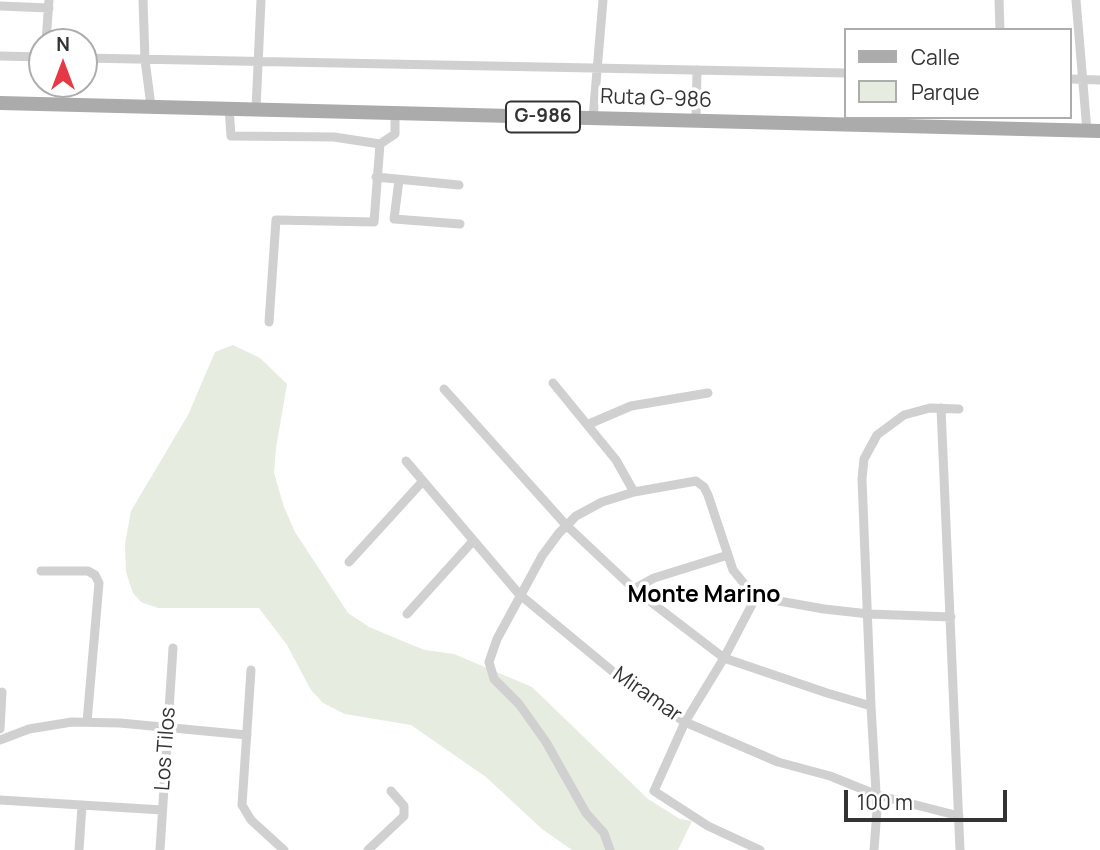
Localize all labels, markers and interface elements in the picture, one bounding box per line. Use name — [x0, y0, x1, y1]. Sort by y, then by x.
north arrow — [28, 28, 98, 98]
legend — [844, 28, 1072, 119]
text: N — [56, 31, 70, 57]
text: Calle — [911, 43, 960, 71]
text: Parque — [911, 78, 980, 106]
street label: Ruta G-986 — [600, 84, 712, 114]
road number: G-986 — [506, 102, 580, 132]
district label: Monte Marino — [628, 582, 780, 610]
street label: Miramar — [608, 662, 686, 728]
street label: Los Tilos — [151, 706, 181, 792]
scale bar — [848, 776, 1011, 820]
text: 100 m — [857, 788, 913, 816]

